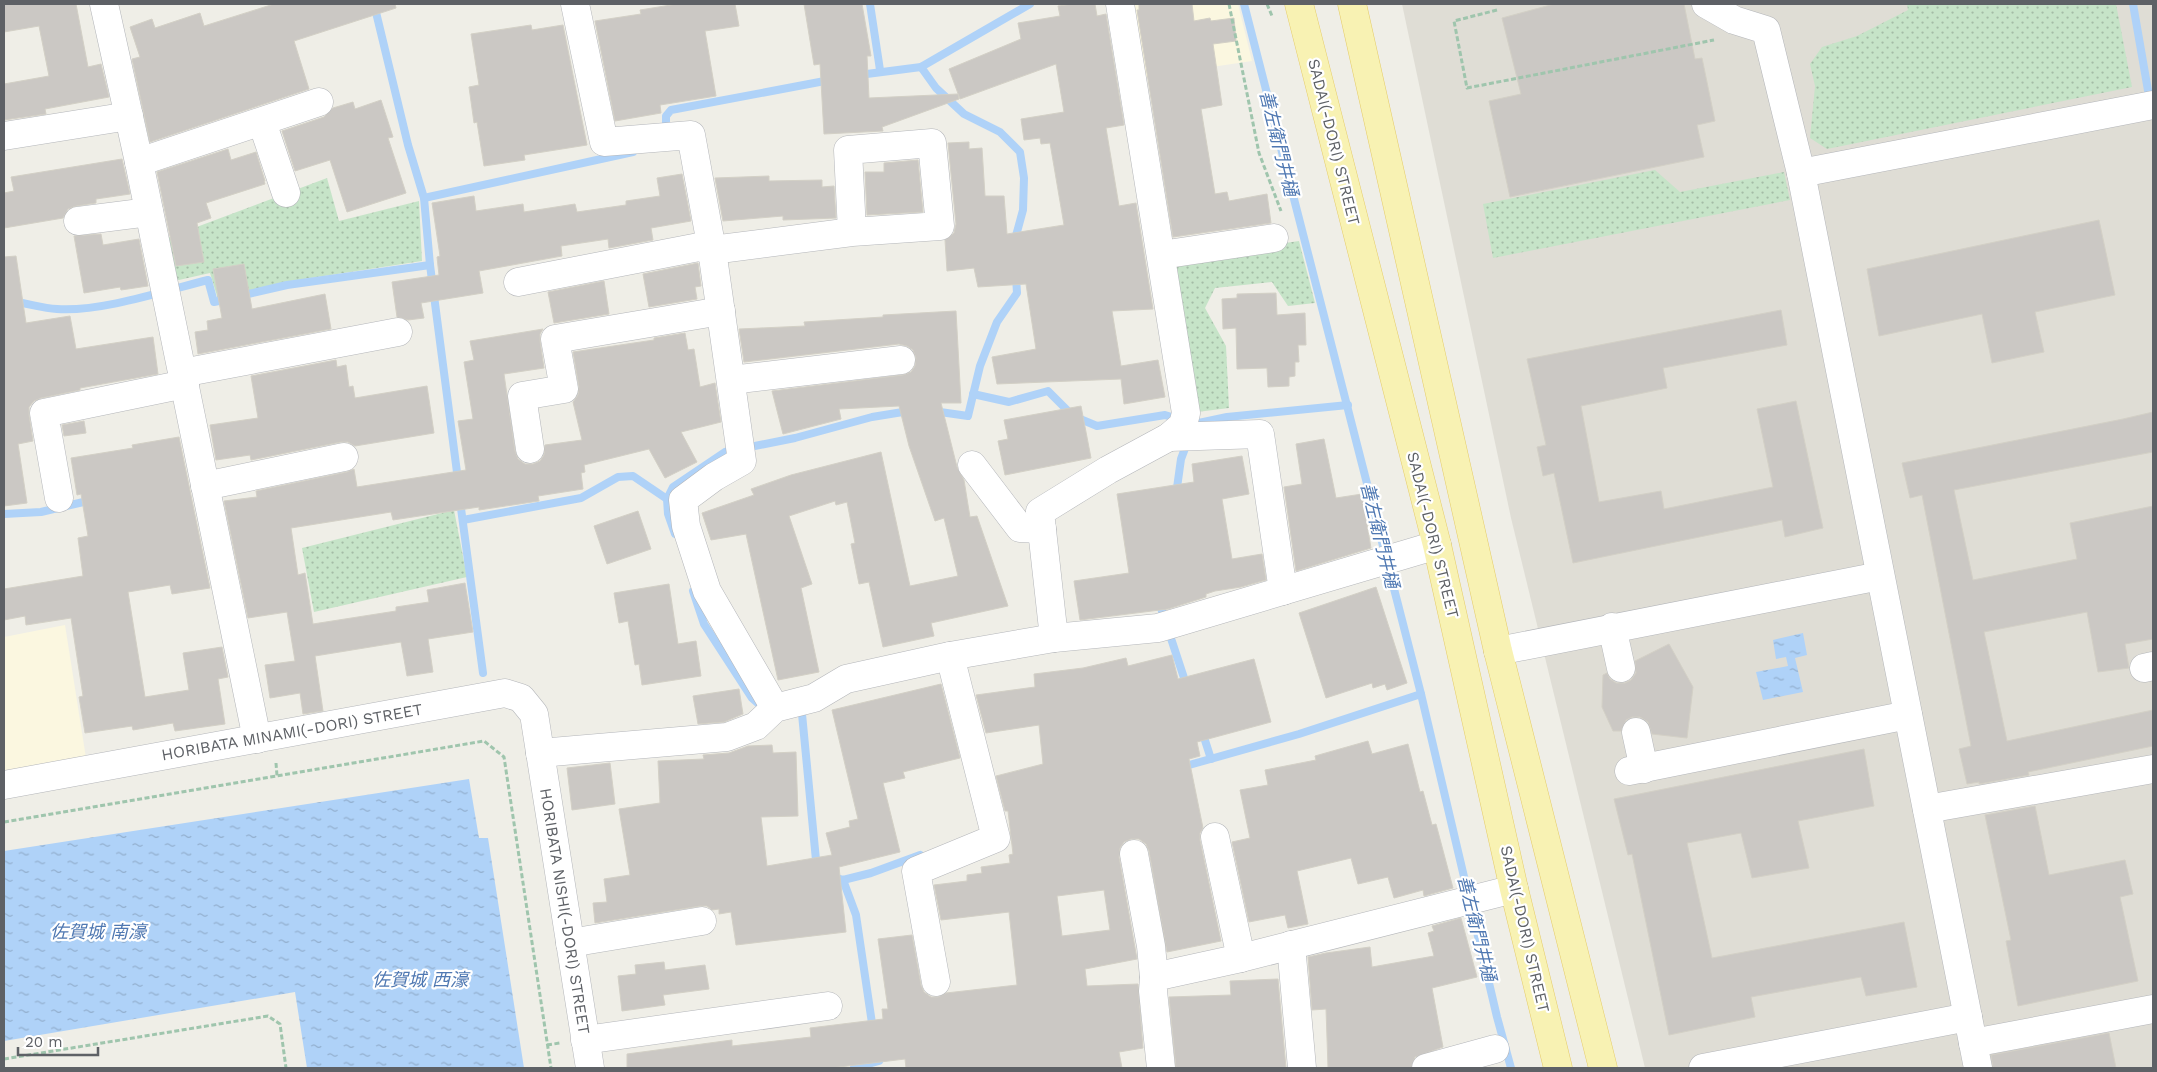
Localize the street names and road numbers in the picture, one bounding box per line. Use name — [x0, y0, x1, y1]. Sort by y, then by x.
street label: SADAI(-DORI) STREET — [1304, 57, 1364, 227]
street label: SADAI(-DORI) STREET — [1403, 450, 1463, 620]
street label: HORIBATA MINAMI(-DORI) STREET — [160, 700, 424, 764]
street label: HORIBATA NISHI(-DORI) STREET — [536, 787, 594, 1036]
street label: SADAI(-DORI) STREET — [1497, 844, 1554, 1015]

